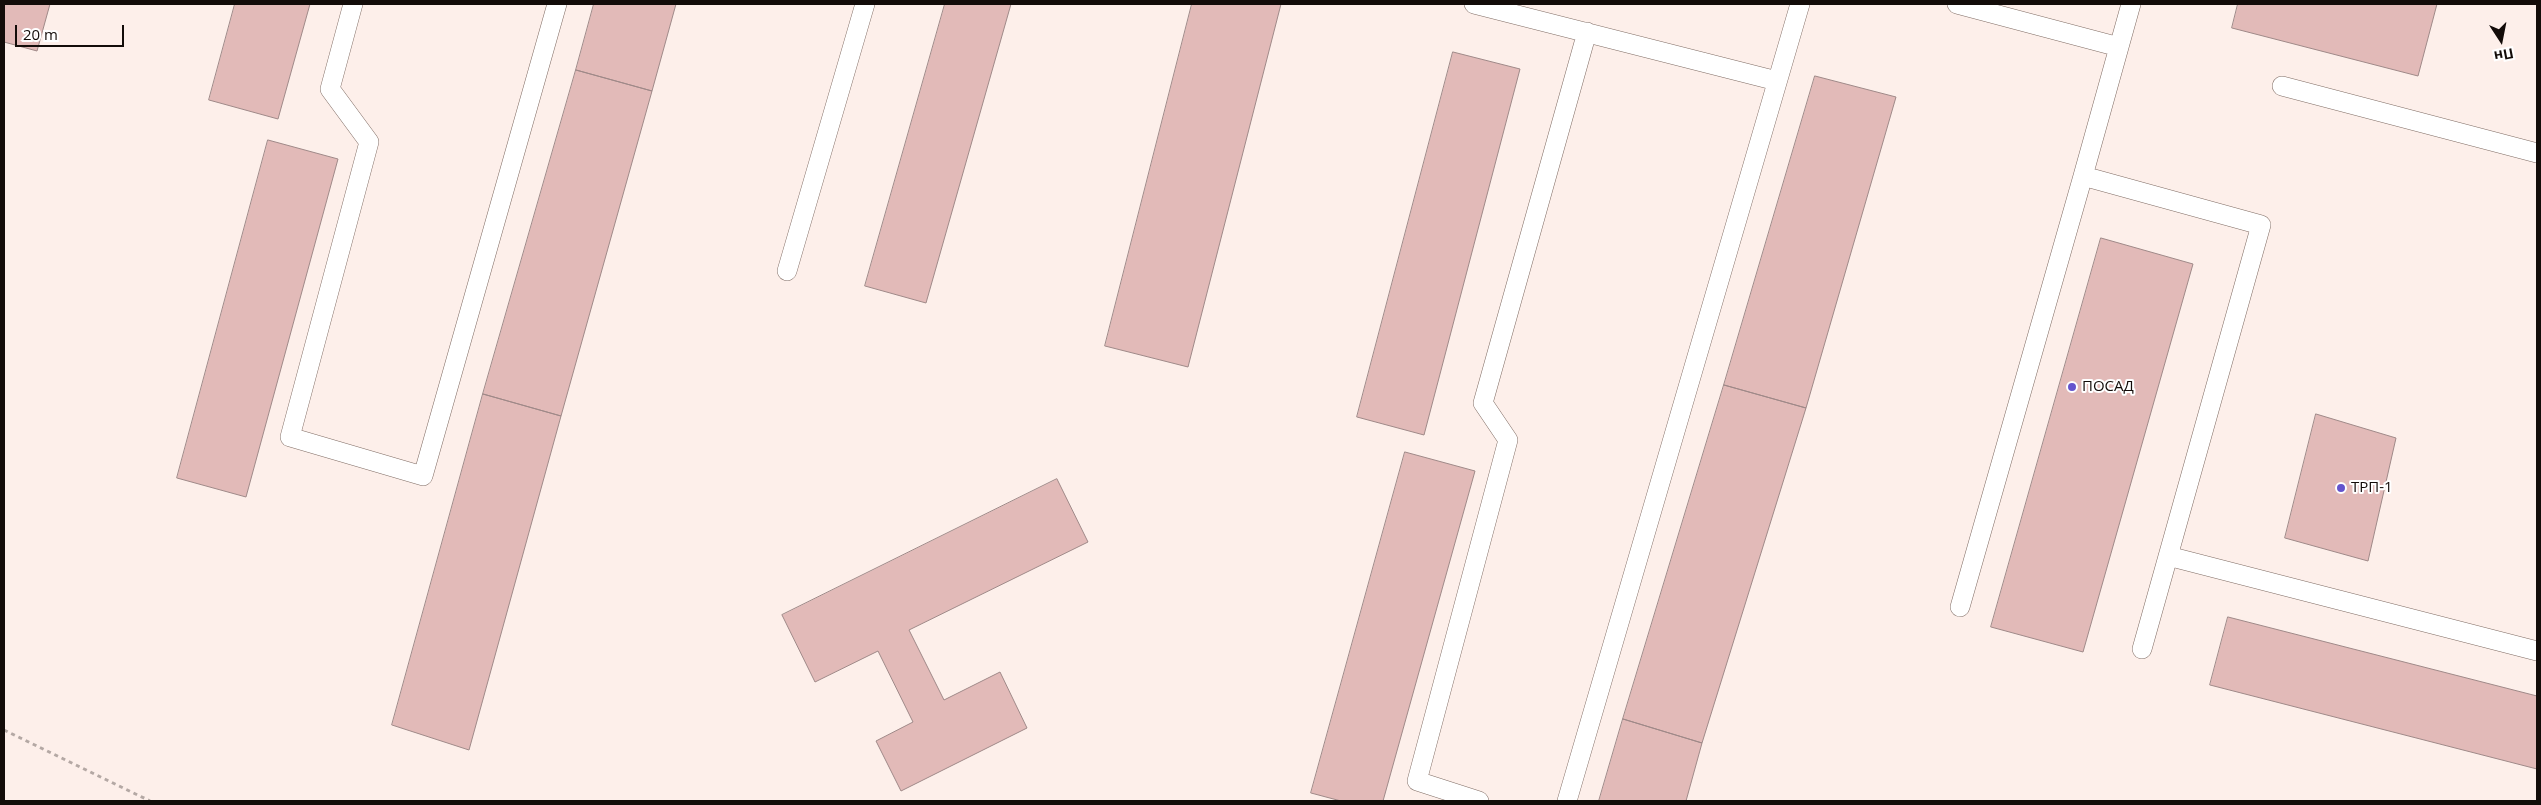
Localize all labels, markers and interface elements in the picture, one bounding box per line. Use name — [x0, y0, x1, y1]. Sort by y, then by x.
scale bar — [18, 15, 126, 47]
north arrow — [2476, 15, 2526, 65]
text: 20 m — [23, 24, 58, 44]
text: Пн — [2492, 44, 2515, 66]
place label: ПОСАД — [2082, 378, 2134, 396]
marker: ПОСАД — [2066, 381, 2078, 393]
place label: ТРП-1 — [2351, 479, 2393, 497]
marker: ТРП-1 — [2335, 482, 2347, 494]

